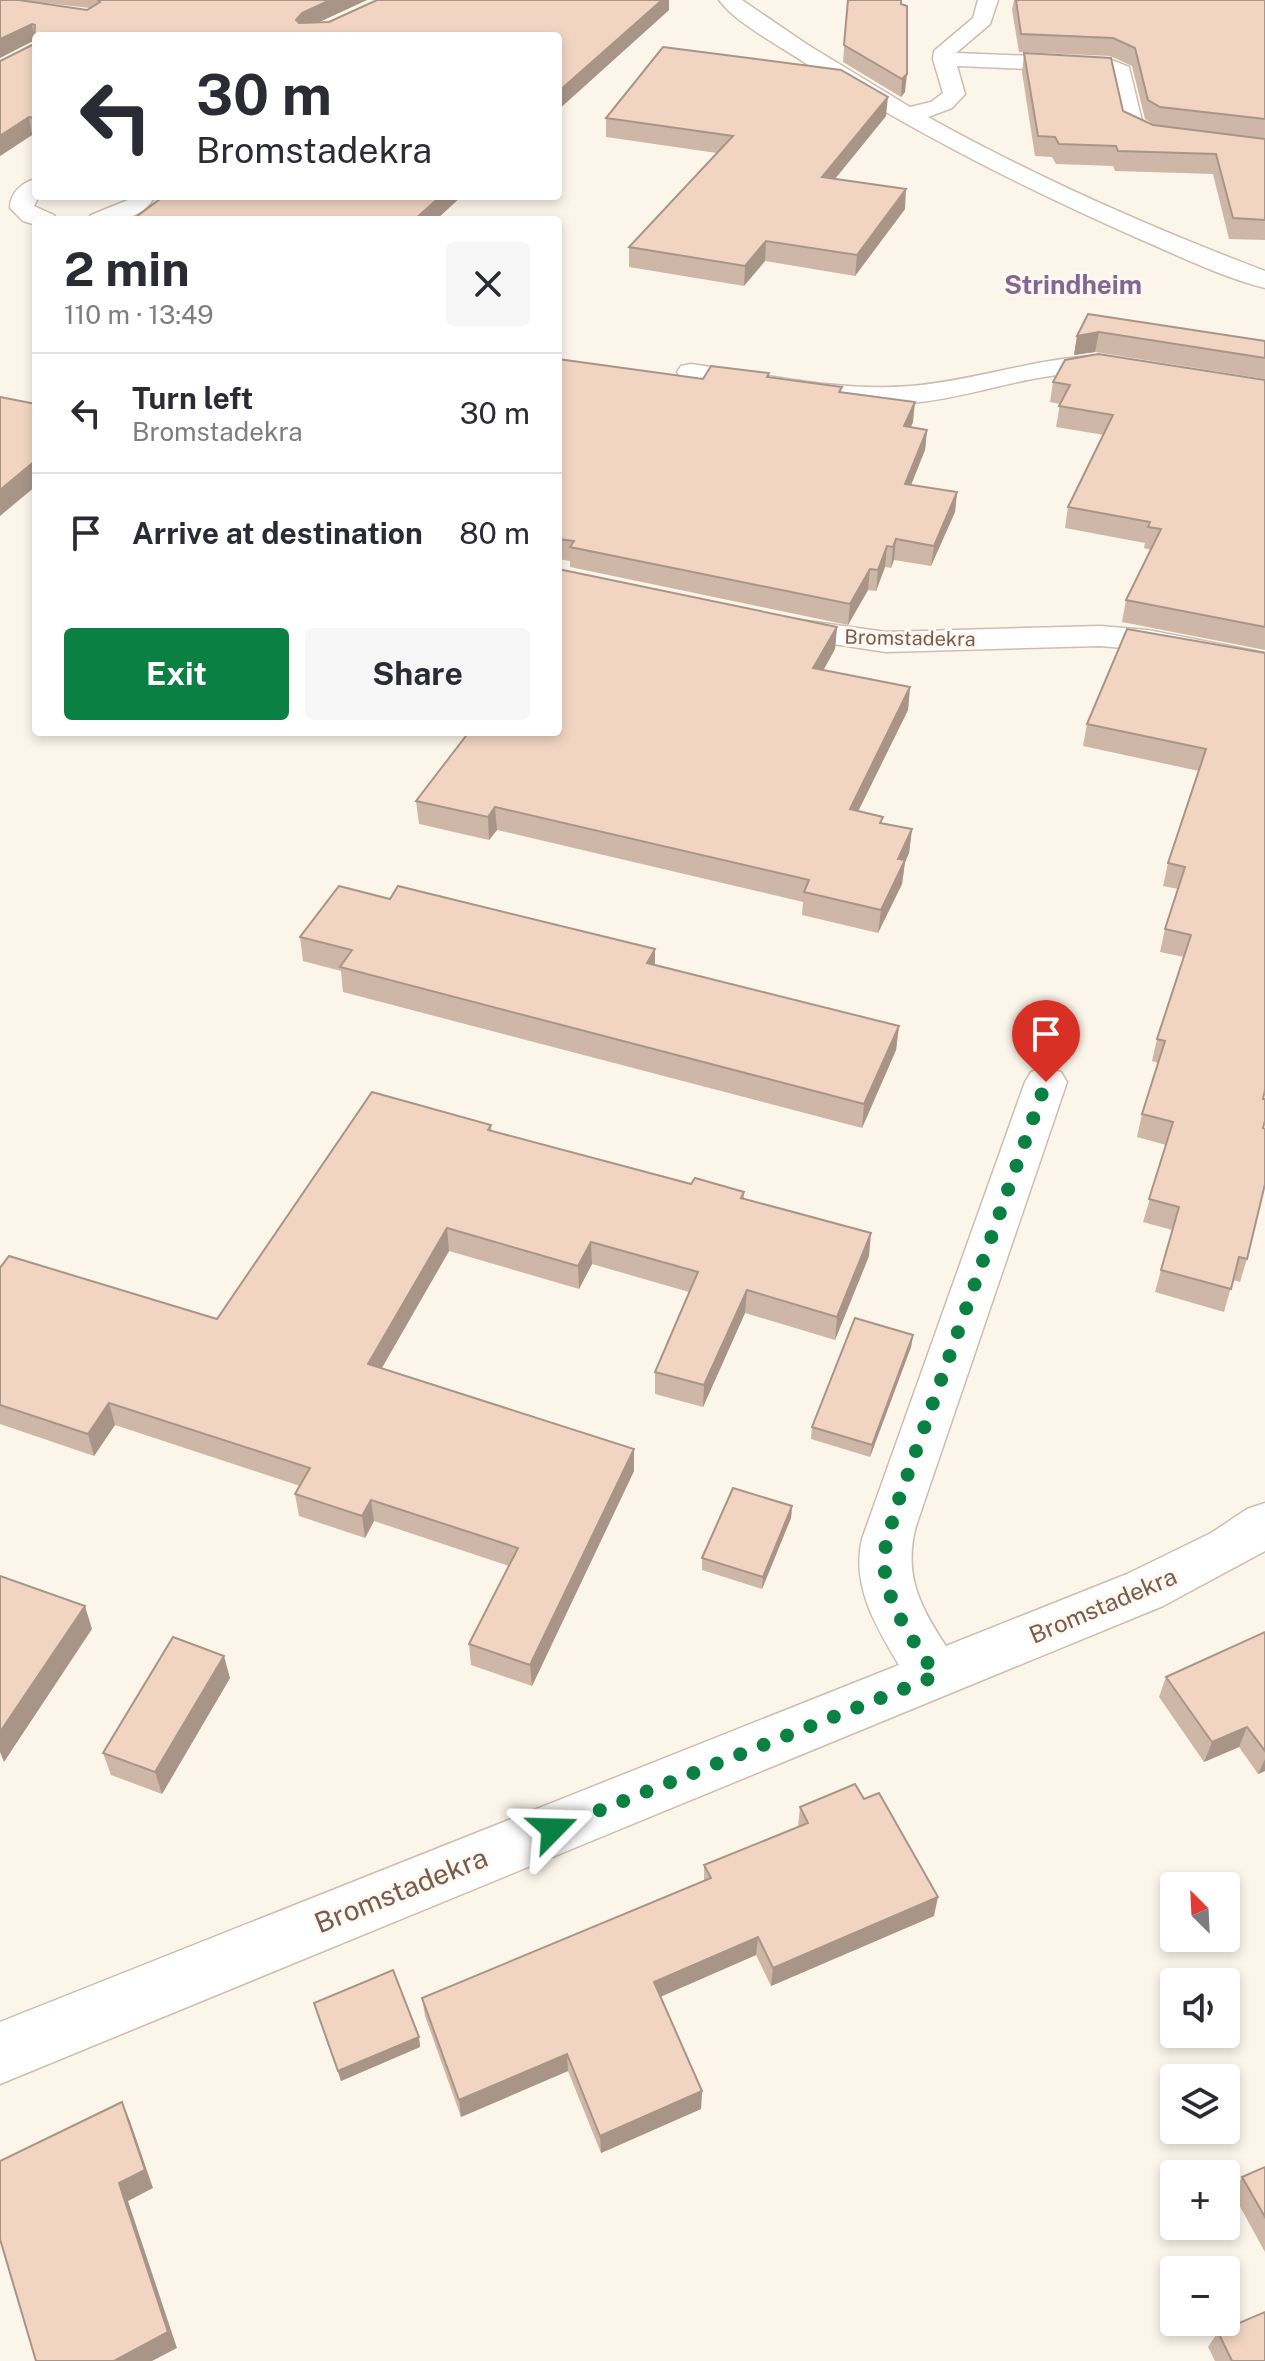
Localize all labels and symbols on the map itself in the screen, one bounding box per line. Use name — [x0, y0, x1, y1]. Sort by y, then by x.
district label: Strindheim — [1004, 269, 1142, 300]
street label: Bromstadekra — [844, 625, 976, 651]
pin — [1012, 1000, 1080, 1082]
street label: Bromstadekra — [1025, 1561, 1181, 1649]
position arrow — [511, 1787, 595, 1871]
street label: Bromstadekra — [309, 1840, 492, 1939]
north arrow — [1160, 1872, 1240, 1952]

